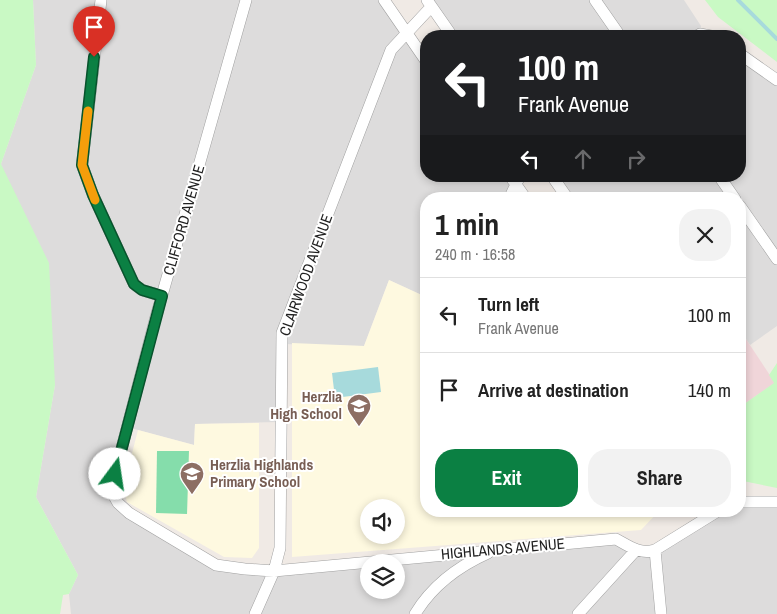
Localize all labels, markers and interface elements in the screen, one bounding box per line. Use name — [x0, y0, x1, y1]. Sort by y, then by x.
pin — [73, 6, 115, 57]
icon: arrive — [80, 13, 108, 41]
text: 100 m — [518, 44, 599, 91]
icon: left — [435, 50, 500, 115]
text: Frank Avenue — [518, 89, 629, 119]
icon: left — [516, 145, 544, 173]
icon: ahead — [569, 145, 597, 173]
icon: right — [622, 145, 650, 173]
street label: CLIFFORD AVENUE — [158, 162, 209, 278]
text: 1 min — [435, 204, 499, 244]
button: close — [679, 209, 731, 261]
street label: CLAIRWOOD AVENUE — [274, 211, 337, 339]
text: 240 m · 16:58 — [435, 243, 515, 265]
text: Turn left — [478, 291, 539, 317]
icon: left — [435, 301, 463, 329]
text: 100 m — [688, 302, 731, 328]
text: Frank Avenue — [478, 317, 559, 339]
icon: arrive — [435, 376, 463, 404]
text: Arrive at destination — [478, 377, 629, 403]
text: 140 m — [688, 377, 731, 403]
place label: Herzlia High School — [270, 386, 342, 424]
school or university icon: Herzlia High School — [346, 393, 372, 427]
position arrow — [88, 447, 140, 499]
button: Exit — [435, 449, 578, 507]
button: Share — [588, 449, 731, 507]
place label: Herzlia Highlands Primary School — [210, 454, 313, 492]
school or university icon: Herzlia Highlands Primary School — [179, 461, 205, 495]
map controls — [360, 499, 405, 599]
button: sound — [360, 499, 405, 544]
street label: HIGHLANDS AVENUE — [440, 533, 566, 564]
button: layers — [360, 554, 405, 599]

